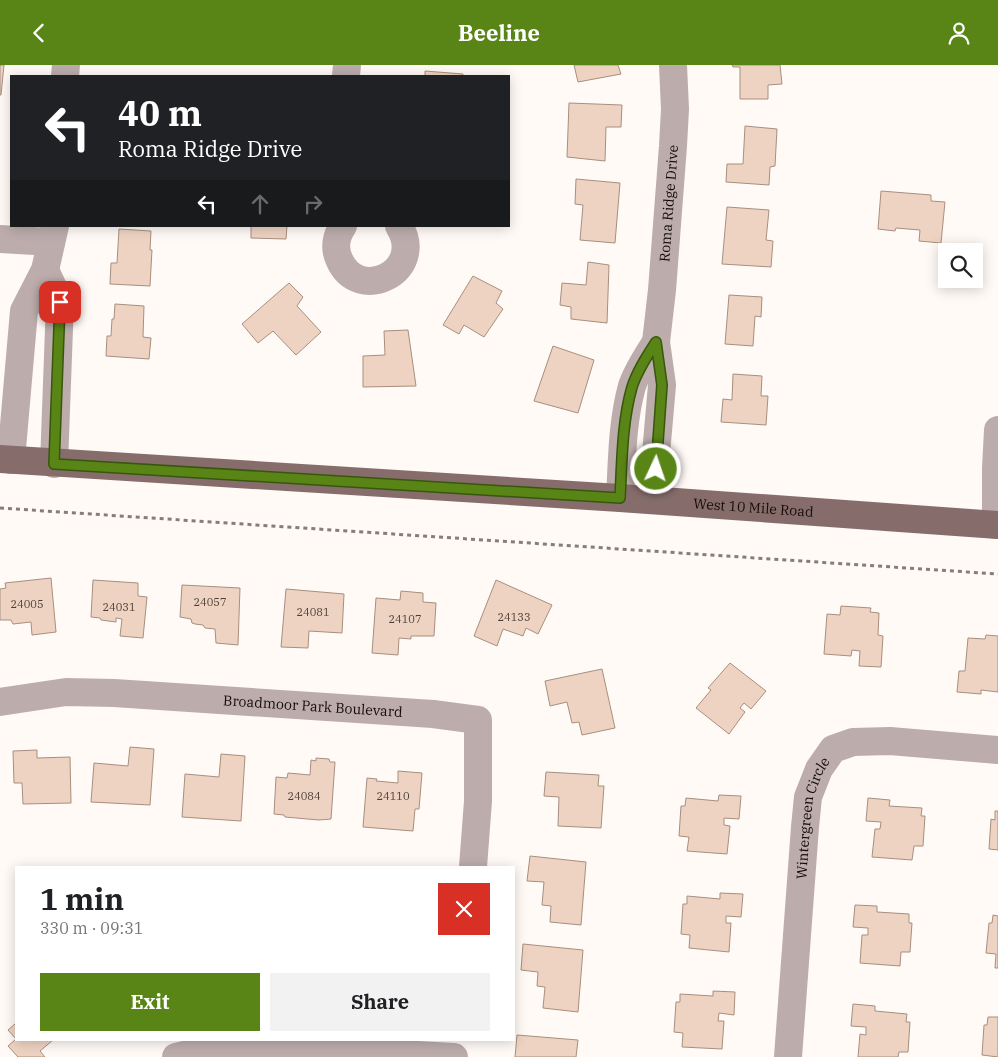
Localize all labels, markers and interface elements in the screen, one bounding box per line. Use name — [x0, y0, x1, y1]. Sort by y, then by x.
text: Beeline — [458, 18, 540, 47]
icon: back — [25, 19, 53, 47]
icon: person — [945, 19, 973, 47]
text: 40 m — [118, 90, 202, 136]
icon: left — [35, 95, 100, 160]
text: Roma Ridge Drive — [118, 134, 302, 163]
street label: Roma Ridge Drive — [655, 144, 682, 263]
icon: left — [193, 190, 221, 218]
icon: ahead — [246, 190, 274, 218]
icon: right — [299, 190, 327, 218]
map controls — [938, 243, 983, 288]
button: search — [938, 243, 983, 288]
pin — [39, 281, 81, 323]
icon: arrive — [46, 288, 74, 316]
position arrow — [629, 442, 681, 494]
street label: West 10 Mile Road — [693, 494, 815, 521]
house number: 24057 — [194, 595, 227, 609]
house number: 24005 — [11, 597, 44, 611]
house number: 24031 — [103, 600, 136, 614]
house number: 24081 — [297, 605, 330, 619]
house number: 24133 — [498, 610, 531, 624]
house number: 24107 — [389, 612, 422, 626]
street label: Broadmoor Park Boulevard — [223, 691, 404, 721]
street label: Wintergreen Circle — [792, 753, 834, 880]
house number: 24084 — [288, 789, 321, 803]
house number: 24110 — [377, 789, 410, 803]
text: 1 min — [40, 879, 124, 918]
button: close — [438, 883, 490, 935]
text: 330 m · 09:31 — [40, 918, 143, 938]
button: Exit — [40, 973, 260, 1031]
button: Share — [270, 973, 490, 1031]

